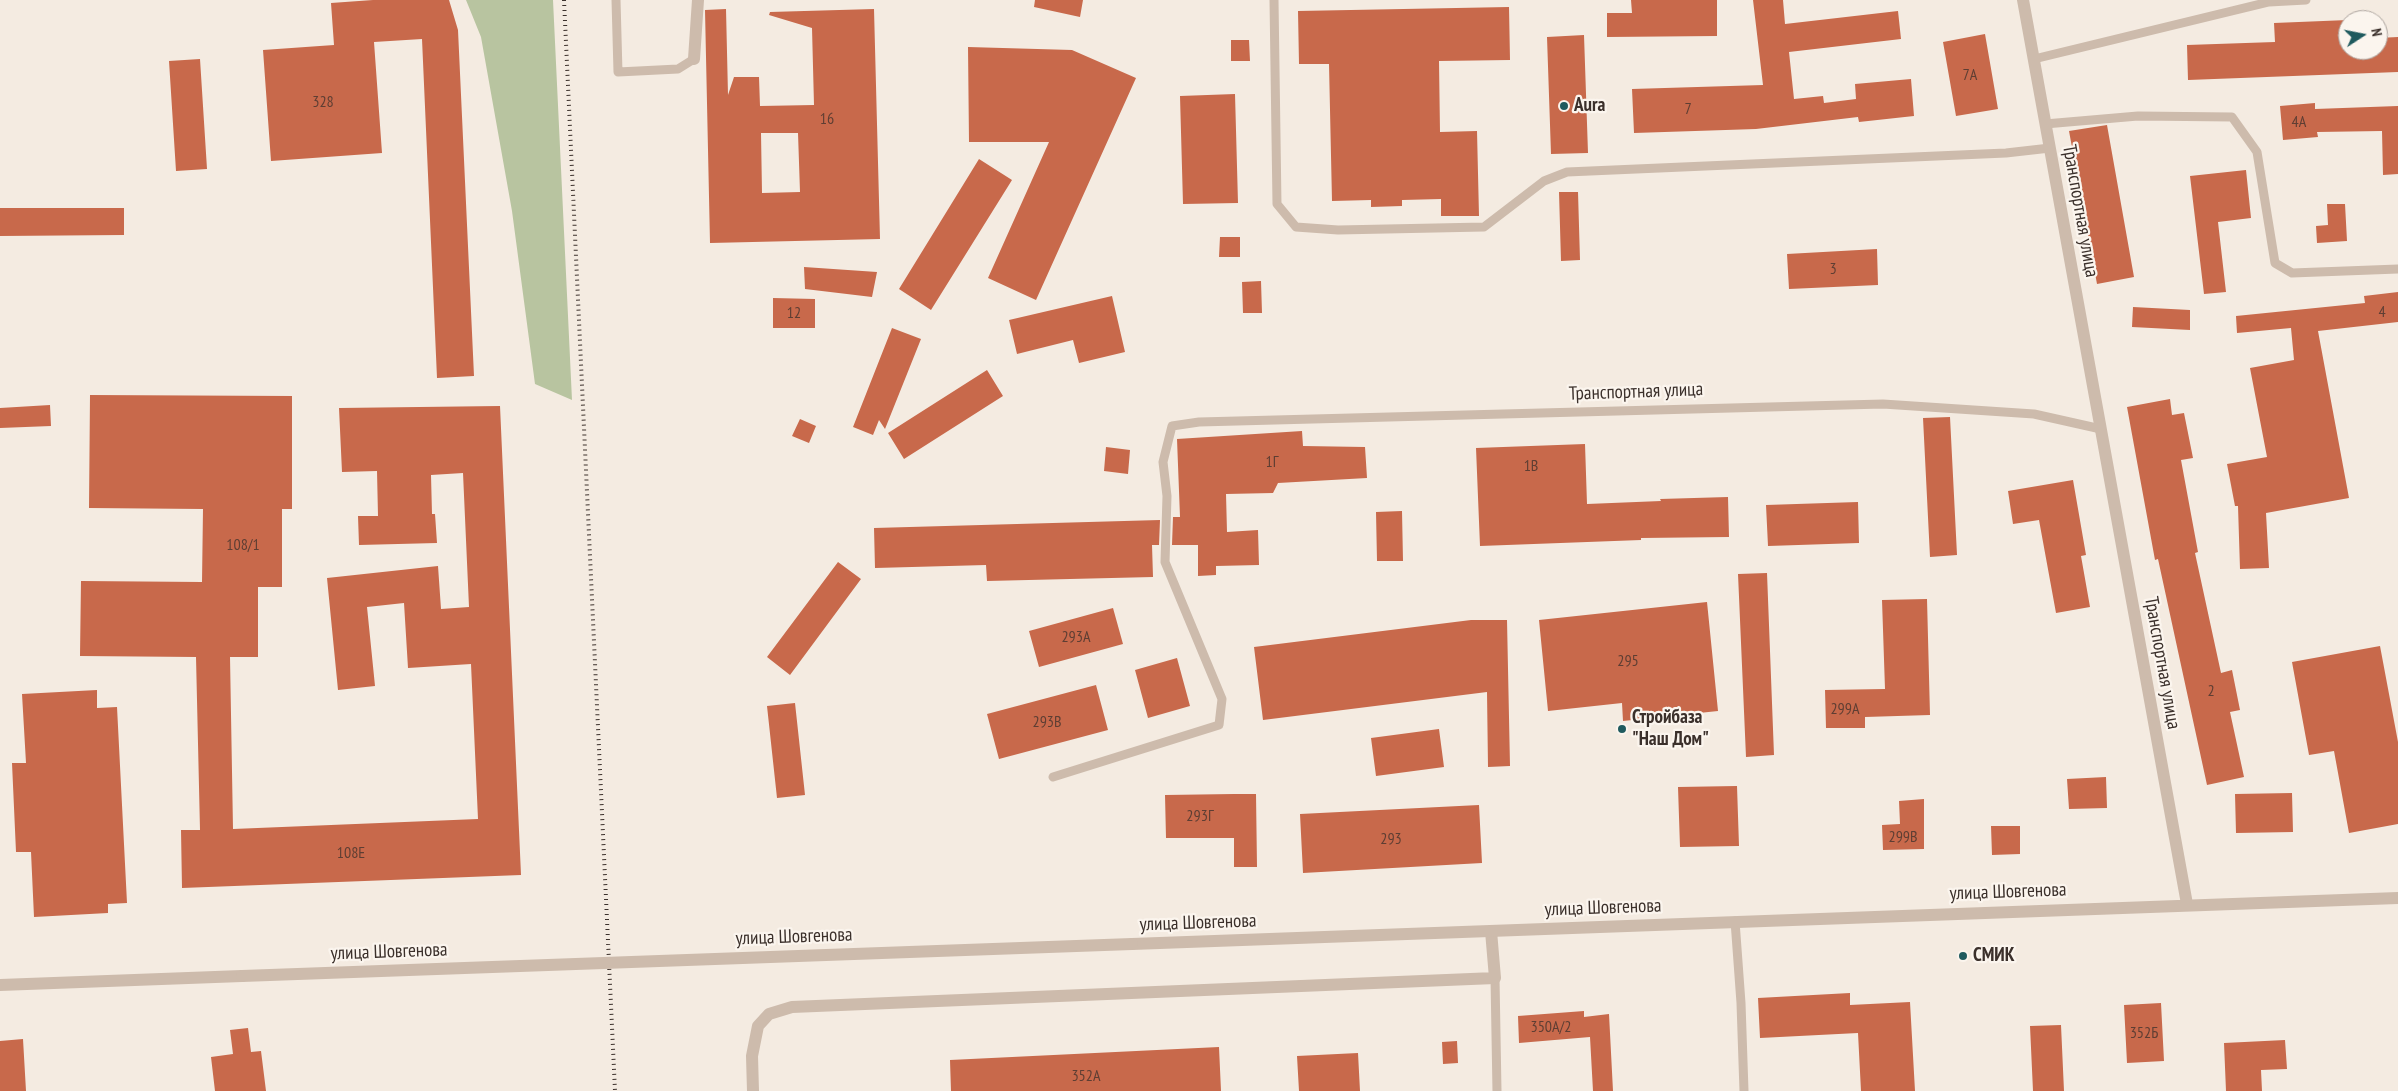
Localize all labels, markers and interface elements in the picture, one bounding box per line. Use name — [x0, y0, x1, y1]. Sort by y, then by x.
north arrow — [2338, 10, 2388, 60]
text: N — [2367, 27, 2386, 38]
house number: 7А — [1963, 65, 1977, 85]
house number: 328 — [312, 92, 334, 112]
place label: Aura — [1574, 95, 1605, 117]
house number: 7 — [1684, 99, 1692, 119]
marker: Aura — [1558, 100, 1570, 112]
house number: 16 — [820, 109, 834, 129]
house number: 4А — [2292, 112, 2306, 132]
street label: Транспортная улица — [2057, 143, 2103, 279]
house number: 3 — [1829, 259, 1837, 279]
house number: 4 — [2378, 302, 2386, 322]
house number: 12 — [787, 303, 801, 323]
street label: Транспортная улица — [1568, 378, 1704, 406]
house number: 1Г — [1266, 452, 1278, 472]
house number: 1В — [1524, 456, 1538, 476]
house number: 108/1 — [226, 535, 260, 555]
street label: Транспортная улица — [2139, 595, 2185, 731]
house number: 293А — [1061, 627, 1091, 647]
house number: 295 — [1617, 651, 1639, 671]
house number: 2 — [2207, 681, 2215, 701]
house number: 299А — [1830, 699, 1860, 719]
place label: Стройбаза "Наш Дом" — [1632, 707, 1709, 751]
house number: 293В — [1032, 712, 1062, 732]
marker: Стройбаза "Наш Дом" — [1616, 723, 1628, 735]
house number: 293Г — [1186, 806, 1214, 826]
house number: 299В — [1888, 827, 1918, 847]
house number: 293 — [1380, 829, 1402, 849]
house number: 108Е — [337, 843, 365, 863]
street label: улица Шовгенова — [1949, 879, 2067, 905]
street label: улица Шовгенова — [1544, 895, 1662, 921]
street label: улица Шовгенова — [1139, 910, 1257, 936]
street label: улица Шовгенова — [735, 924, 853, 950]
street label: улица Шовгенова — [330, 939, 448, 965]
place label: СМИК — [1973, 945, 2015, 967]
marker: СМИК — [1957, 950, 1969, 962]
house number: 350А/2 — [1530, 1017, 1572, 1037]
house number: 352Б — [2130, 1023, 2158, 1043]
house number: 352А — [1071, 1066, 1101, 1086]

